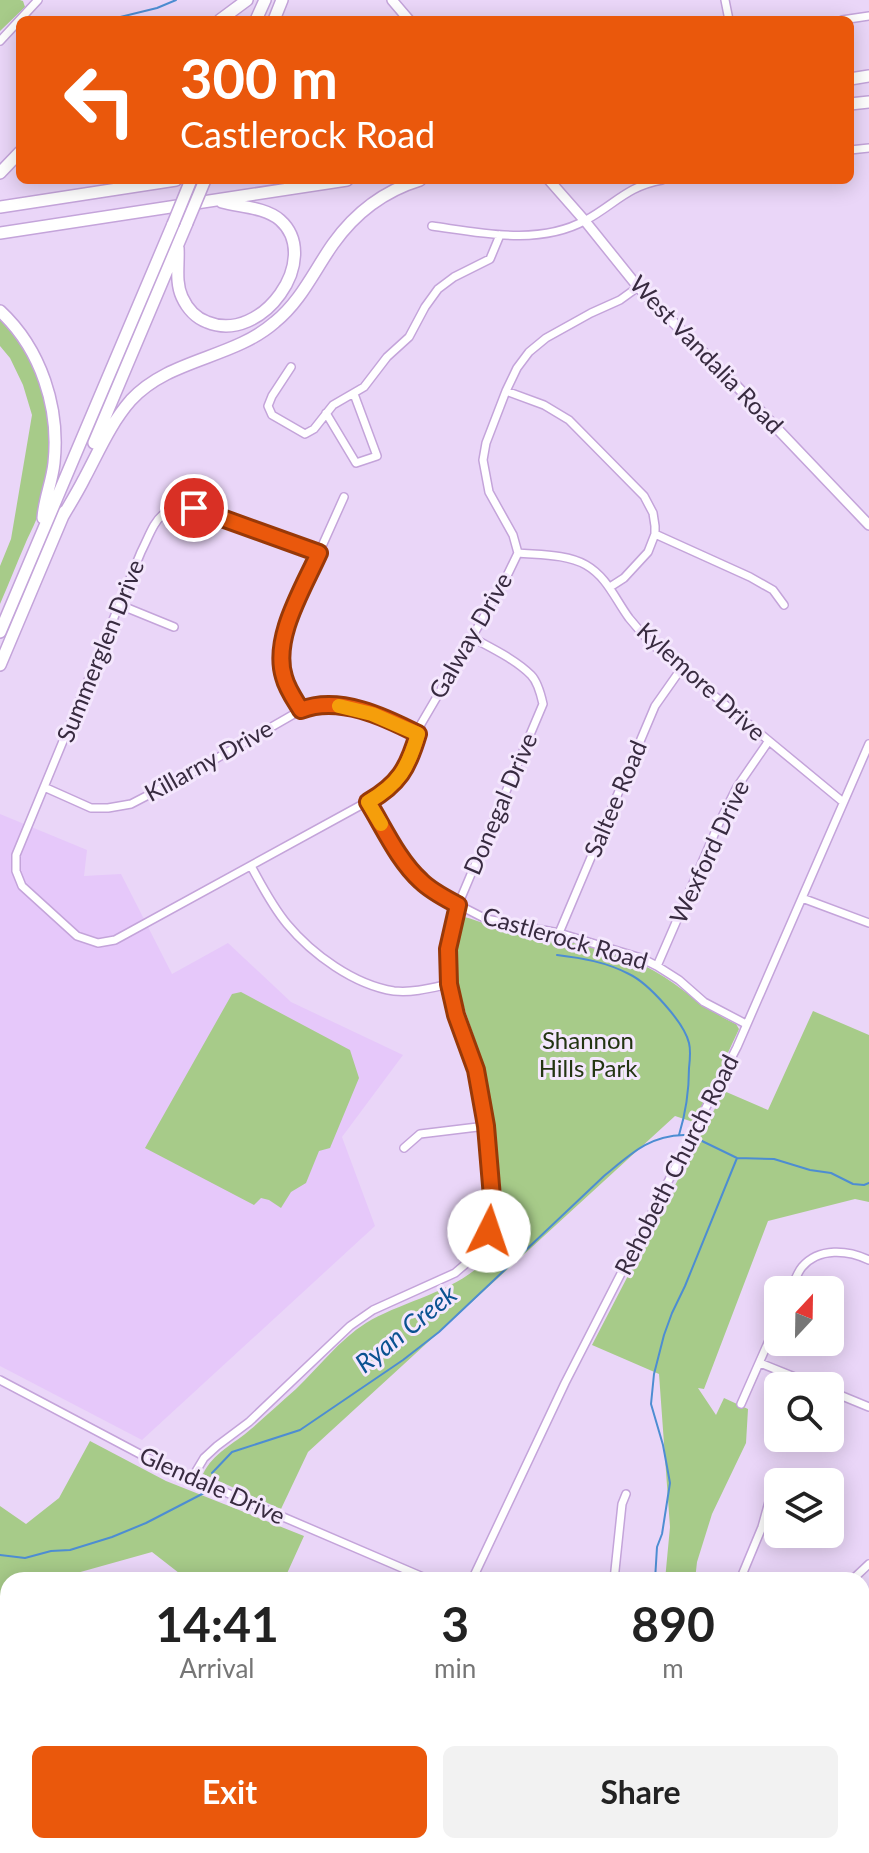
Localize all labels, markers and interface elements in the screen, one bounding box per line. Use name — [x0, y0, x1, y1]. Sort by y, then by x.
text: 300 m — [180, 44, 338, 111]
icon: left — [48, 48, 152, 152]
text: Castlerock Road — [180, 112, 435, 156]
street label: West Vandalia Road — [624, 269, 790, 439]
pin — [160, 474, 228, 542]
icon: arrive — [172, 486, 216, 530]
street label: Summerglen Drive — [50, 555, 149, 746]
street label: Galway Drive — [422, 567, 517, 703]
street label: Kylemore Drive — [632, 616, 772, 746]
street label: Killarny Drive — [139, 713, 277, 807]
street label: Donegal Drive — [457, 728, 543, 879]
street label: Saltee Road — [577, 736, 652, 861]
street label: Wexford Drive — [663, 775, 754, 928]
street label: Castlerock Road — [480, 900, 651, 975]
park label: Shannon Hills Park — [539, 1025, 638, 1082]
street label: Rehobeth Church Road — [607, 1049, 744, 1279]
position arrow — [447, 1189, 531, 1273]
north arrow — [764, 1276, 844, 1356]
map controls — [764, 1276, 844, 1548]
water label: Ryan Creek — [348, 1277, 463, 1379]
button: search — [764, 1372, 844, 1452]
street label: Glendale Drive — [135, 1440, 290, 1530]
button: layers — [764, 1468, 844, 1548]
text: 14:41 — [155, 1595, 279, 1652]
text: 3 — [441, 1595, 469, 1652]
text: 890 — [631, 1595, 715, 1652]
text: Arrival — [180, 1652, 254, 1684]
text: min — [434, 1652, 476, 1684]
text: m — [662, 1652, 684, 1684]
button: Exit — [32, 1746, 427, 1838]
button: Share — [443, 1746, 838, 1838]

